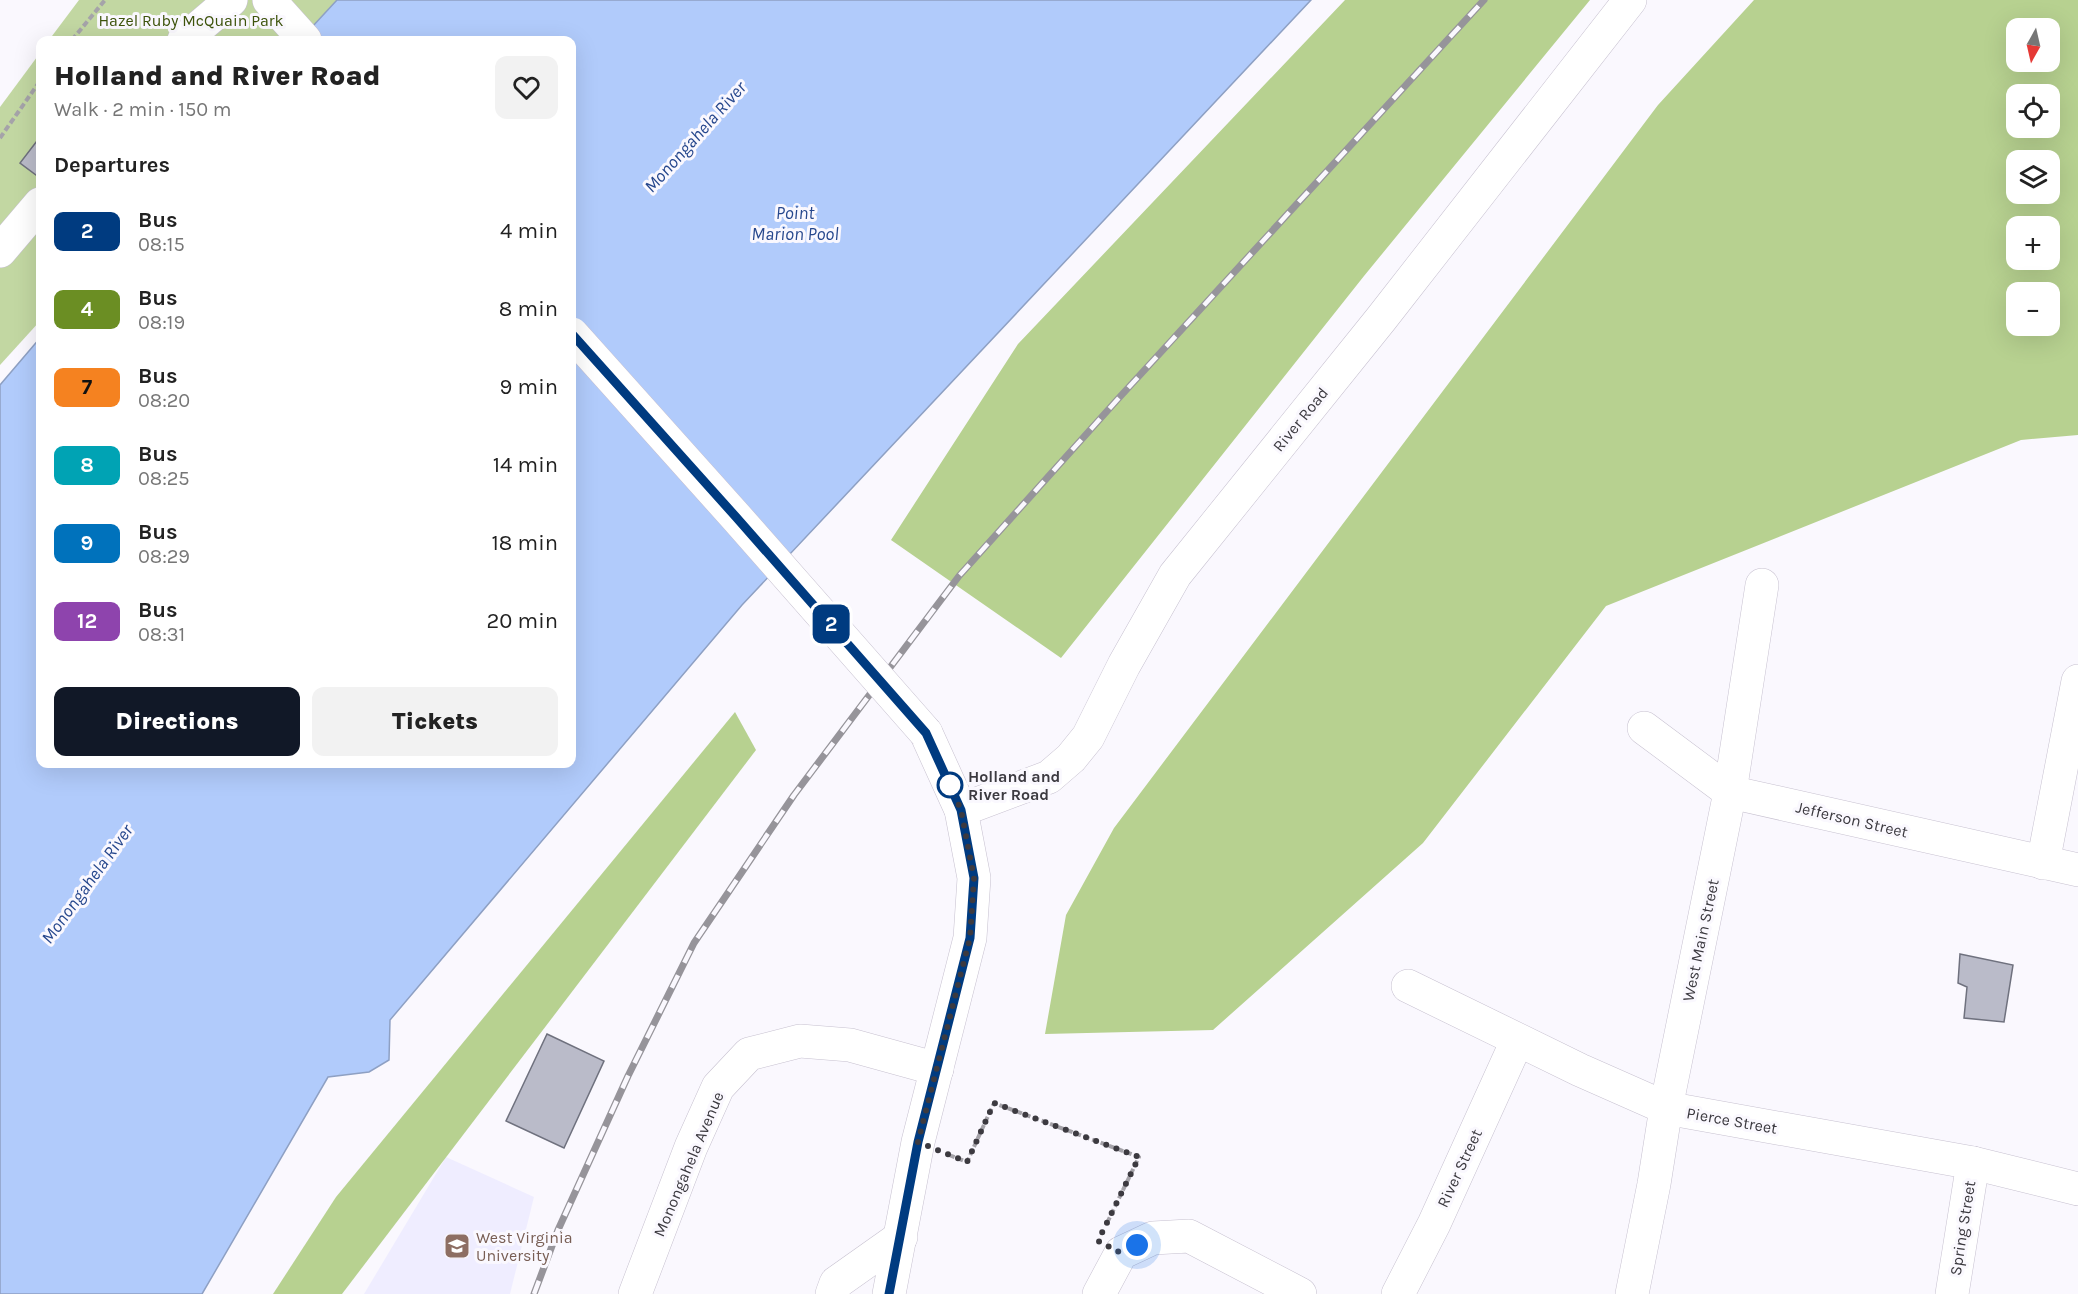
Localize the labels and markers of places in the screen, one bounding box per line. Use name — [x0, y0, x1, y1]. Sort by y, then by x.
place label: Holland and River Road — [968, 767, 1060, 804]
marker: Holland and River Road — [937, 772, 963, 798]
place label: West Virginia University — [476, 1228, 573, 1265]
school or university icon: West Virginia University — [442, 1231, 472, 1261]

